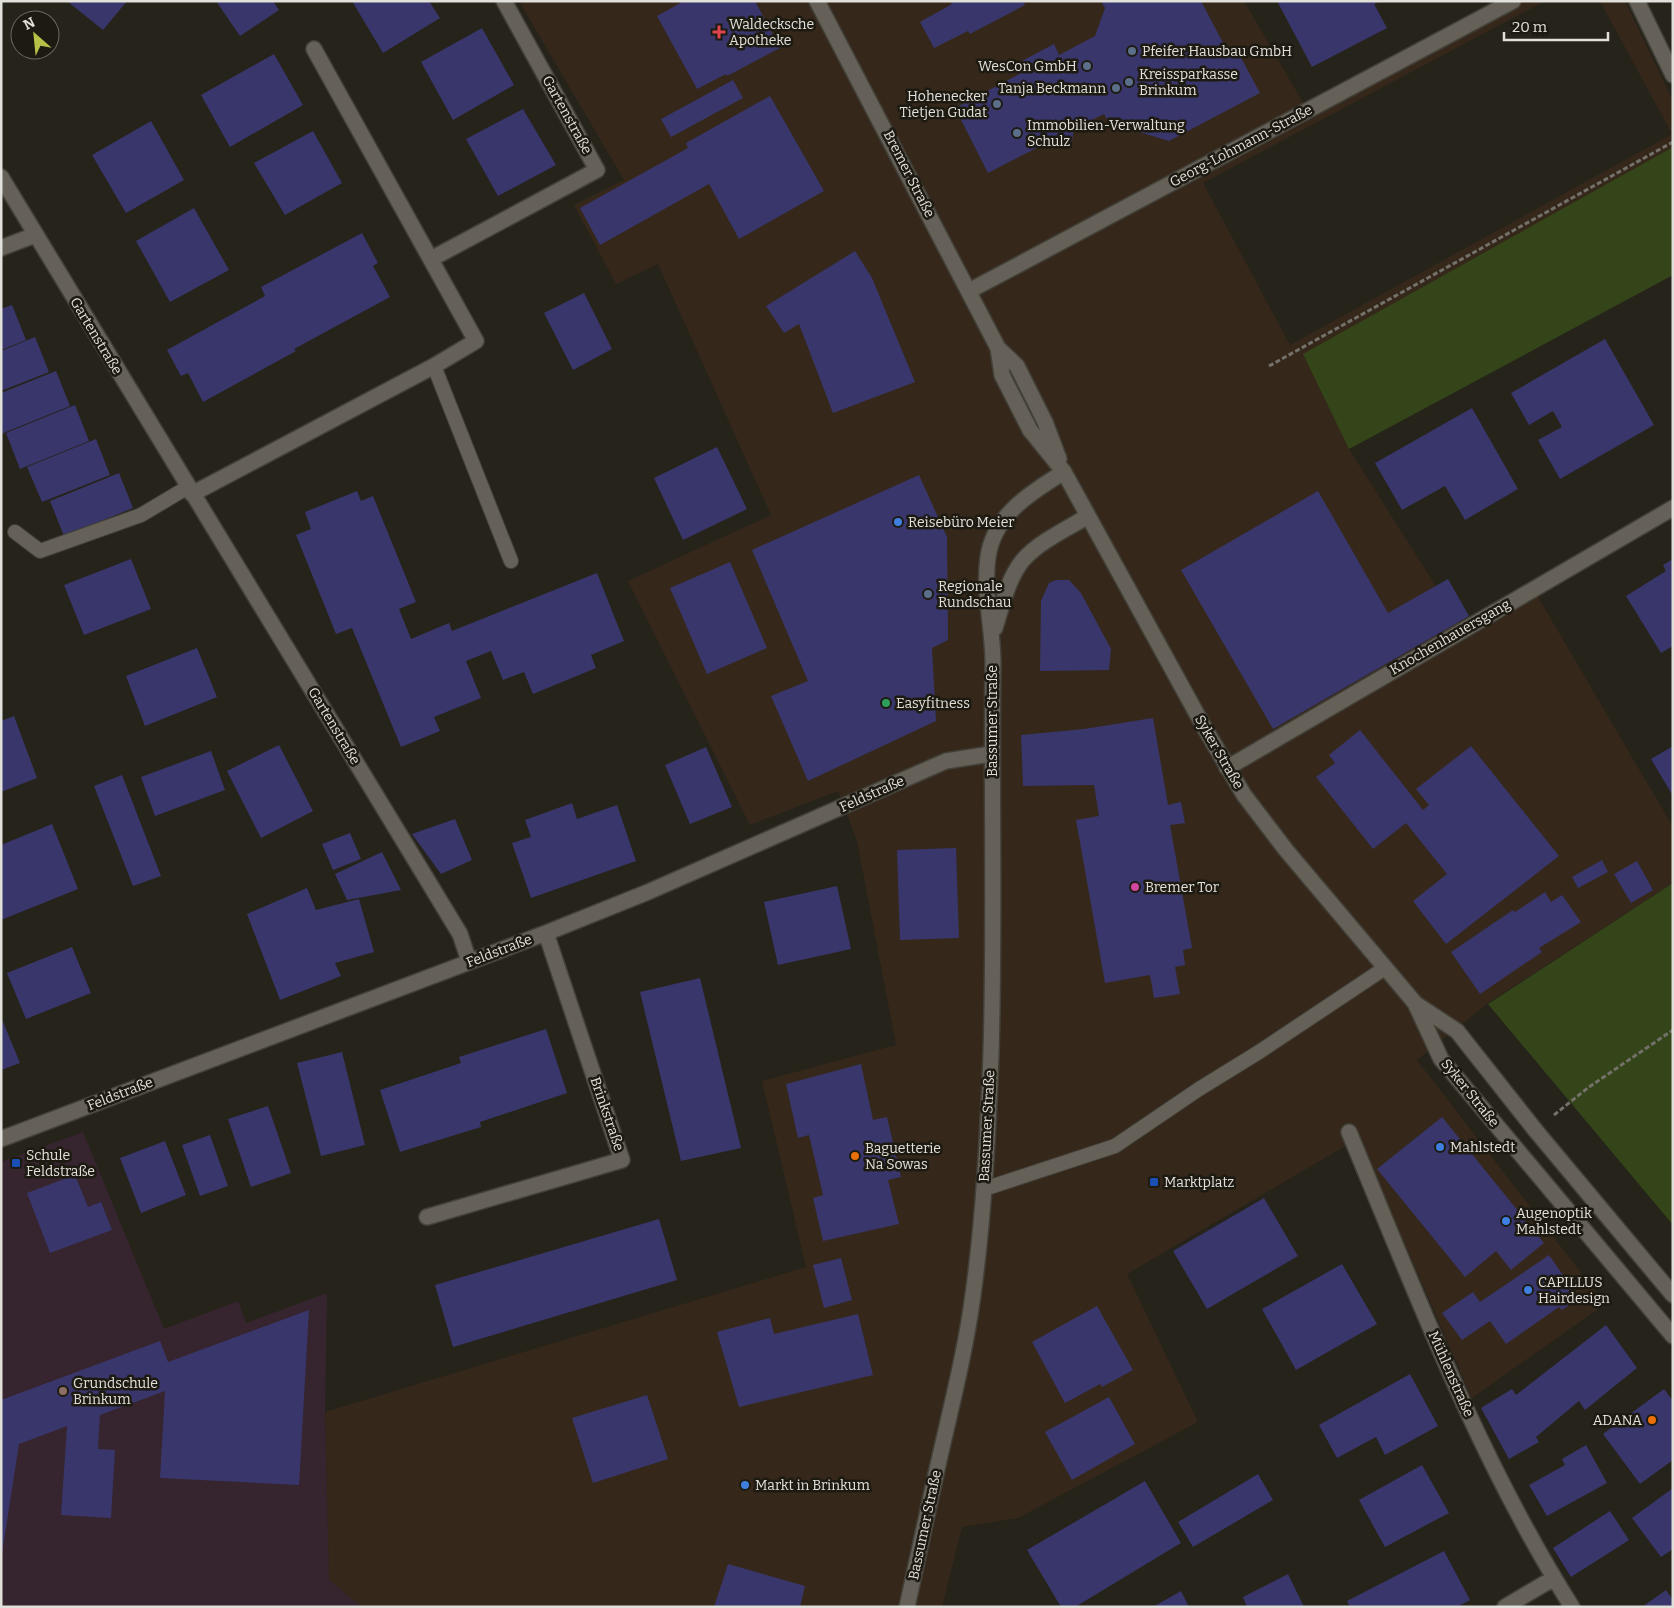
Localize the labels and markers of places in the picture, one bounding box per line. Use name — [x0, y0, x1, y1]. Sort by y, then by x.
place label: Waldecksche Apotheke — [729, 16, 814, 49]
marker: Waldecksche Apotheke — [713, 26, 725, 38]
place label: Pfeifer Hausbau GmbH — [1142, 43, 1292, 60]
marker: Pfeifer Hausbau GmbH — [1126, 45, 1138, 57]
place label: WesCon GmbH — [978, 58, 1077, 75]
marker: WesCon GmbH — [1081, 60, 1093, 72]
place label: Kreissparkasse Brinkum — [1139, 66, 1238, 99]
marker: Kreissparkasse Brinkum — [1123, 76, 1135, 88]
place label: Tanja Beckmann — [998, 80, 1106, 97]
marker: Tanja Beckmann — [1110, 82, 1122, 94]
place label: Hohenecker Tietjen Gudat — [900, 88, 987, 121]
marker: Hohenecker Tietjen Gudat — [991, 98, 1003, 110]
place label: Immobilien-Verwaltung Schulz — [1027, 117, 1185, 150]
marker: Immobilien-Verwaltung Schulz — [1011, 127, 1023, 139]
place label: Reisebüro Meier — [908, 514, 1015, 531]
marker: Reisebüro Meier — [892, 516, 904, 528]
place label: Regionale Rundschau — [938, 578, 1012, 611]
marker: Regionale Rundschau — [922, 588, 934, 600]
place label: Easyfitness — [896, 695, 970, 712]
marker: Easyfitness — [880, 697, 892, 709]
place label: Bremer Tor — [1145, 879, 1219, 896]
marker: Bremer Tor — [1129, 881, 1141, 893]
place label: Mahlstedt — [1450, 1139, 1515, 1156]
place label: Baguetterie Na Sowas — [865, 1140, 941, 1173]
marker: Mahlstedt — [1434, 1141, 1446, 1153]
place label: Schule Feldstraße — [26, 1147, 95, 1180]
marker: Baguetterie Na Sowas — [849, 1150, 861, 1162]
marker: Schule Feldstraße — [10, 1157, 22, 1169]
place label: Marktplatz — [1164, 1174, 1235, 1191]
marker: Marktplatz — [1148, 1176, 1160, 1188]
place label: Augenoptik Mahlstedt — [1516, 1205, 1592, 1238]
marker: Augenoptik Mahlstedt — [1500, 1215, 1512, 1227]
place label: CAPILLUS Hairdesign — [1538, 1274, 1610, 1307]
marker: CAPILLUS Hairdesign — [1522, 1284, 1534, 1296]
place label: Grundschule Brinkum — [73, 1375, 158, 1408]
marker: Grundschule Brinkum — [57, 1385, 69, 1397]
place label: ADANA — [1593, 1412, 1642, 1429]
marker: ADANA — [1646, 1414, 1658, 1426]
place label: Markt in Brinkum — [755, 1477, 870, 1494]
marker: Markt in Brinkum — [739, 1479, 751, 1491]

